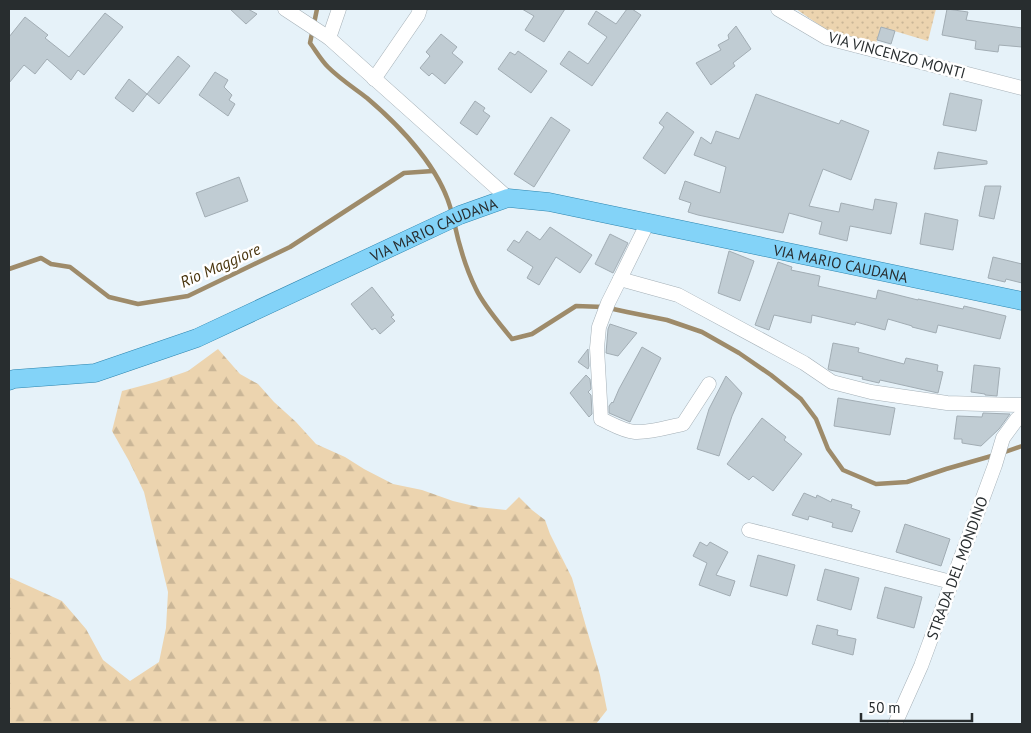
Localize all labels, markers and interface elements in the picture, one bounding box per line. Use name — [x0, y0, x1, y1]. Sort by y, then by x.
street label: VIA VINCENZO MONTI — [825, 27, 968, 82]
street label: VIA MARIO CAUDANA — [366, 193, 500, 266]
water label: Rio Maggiore — [177, 238, 264, 292]
street label: VIA MARIO CAUDANA — [771, 240, 910, 286]
street label: STRADA DEL MONDINO — [922, 494, 992, 642]
scale bar — [861, 690, 972, 722]
text: 50 m — [868, 698, 901, 717]

